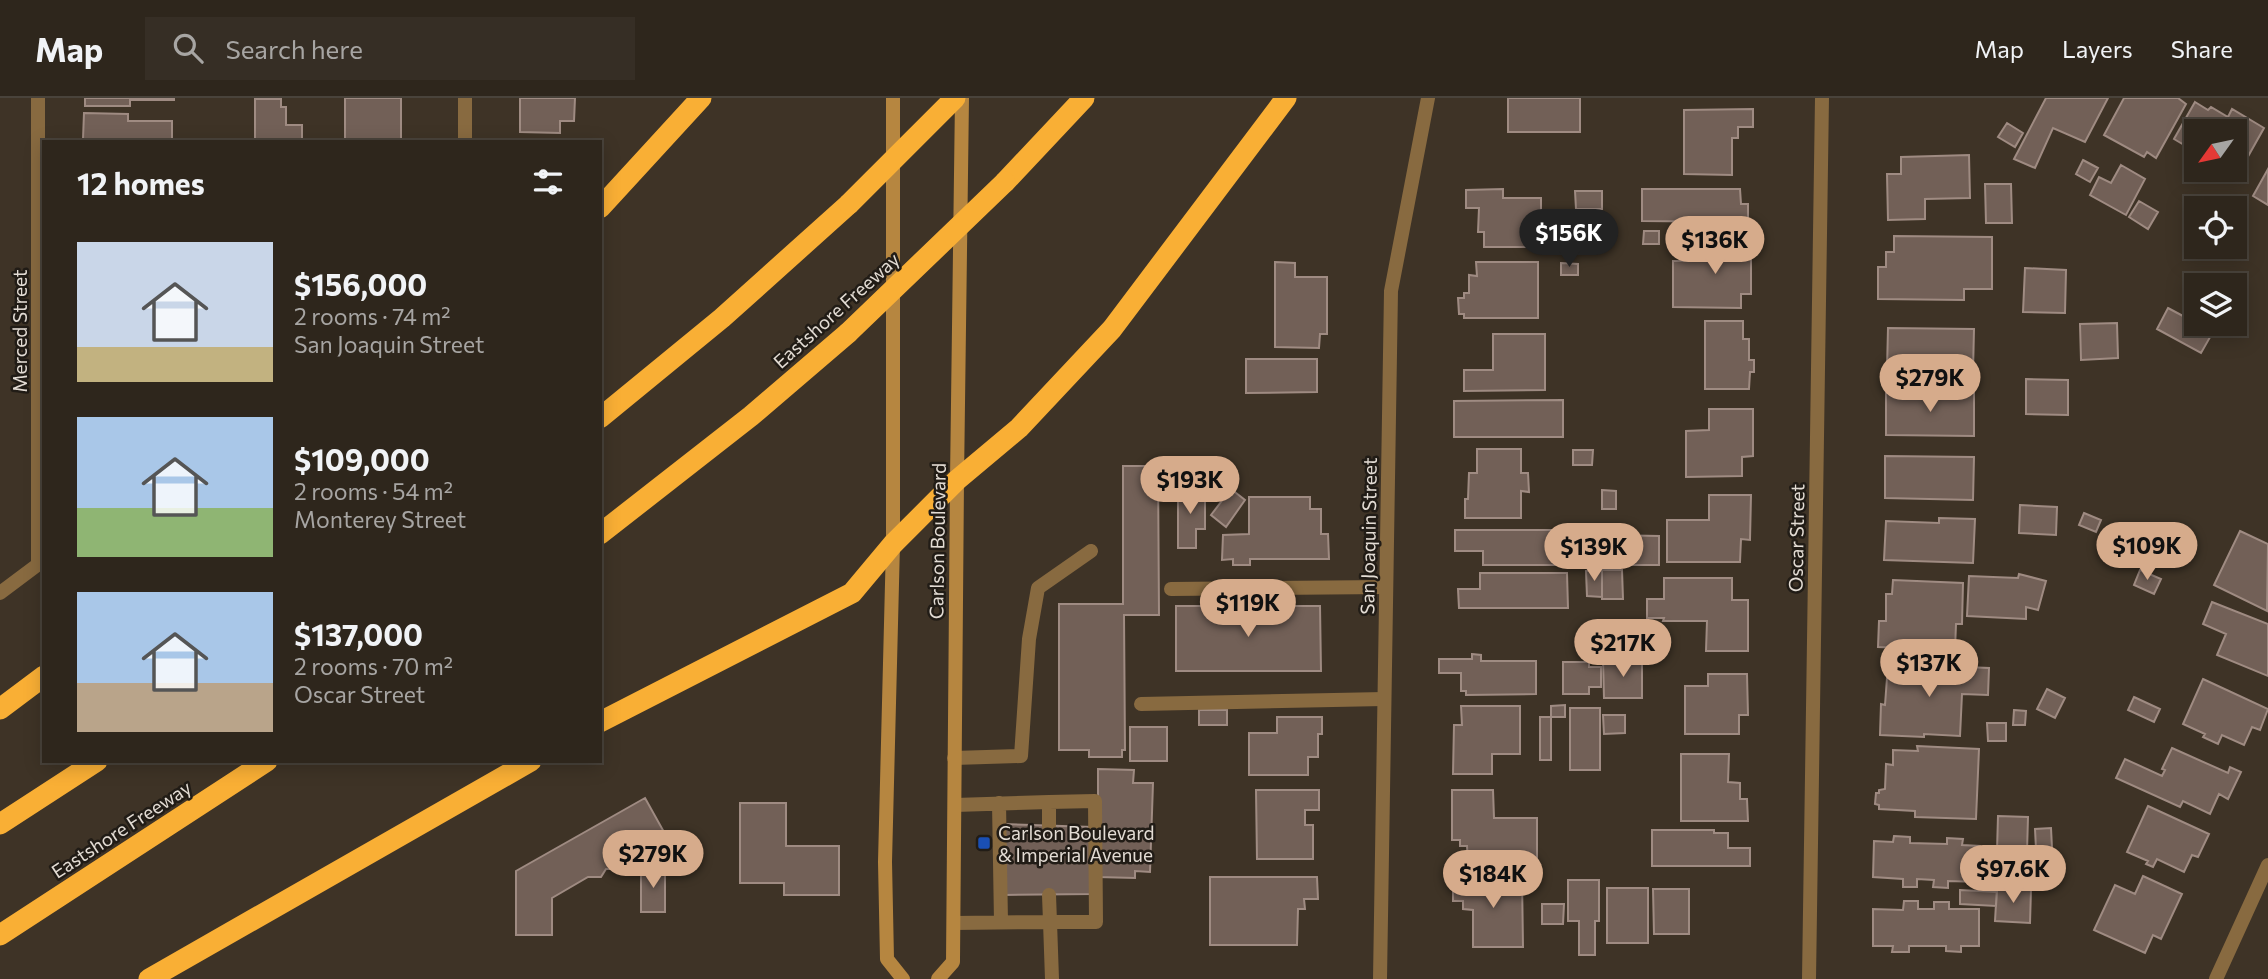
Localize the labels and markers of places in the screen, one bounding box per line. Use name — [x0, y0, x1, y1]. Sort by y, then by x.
pin: $156K — [1520, 209, 1618, 269]
pin: $136K — [1666, 216, 1764, 276]
pin: $279K — [1881, 354, 1979, 414]
pin: $193K — [1141, 456, 1239, 516]
pin: $109K — [2098, 522, 2196, 582]
pin: $139K — [1545, 524, 1643, 583]
pin: $119K — [1199, 580, 1297, 639]
pin: $217K — [1574, 620, 1672, 679]
pin: $137K — [1880, 640, 1978, 699]
place label: Carlson Boulevard & Imperial Avenue — [998, 821, 1154, 866]
pin: $279K — [604, 830, 702, 890]
marker: Carlson Boulevard & Imperial Avenue — [976, 835, 992, 851]
pin: $97.6K — [1956, 846, 2070, 905]
pin: $184K — [1444, 850, 1542, 910]

